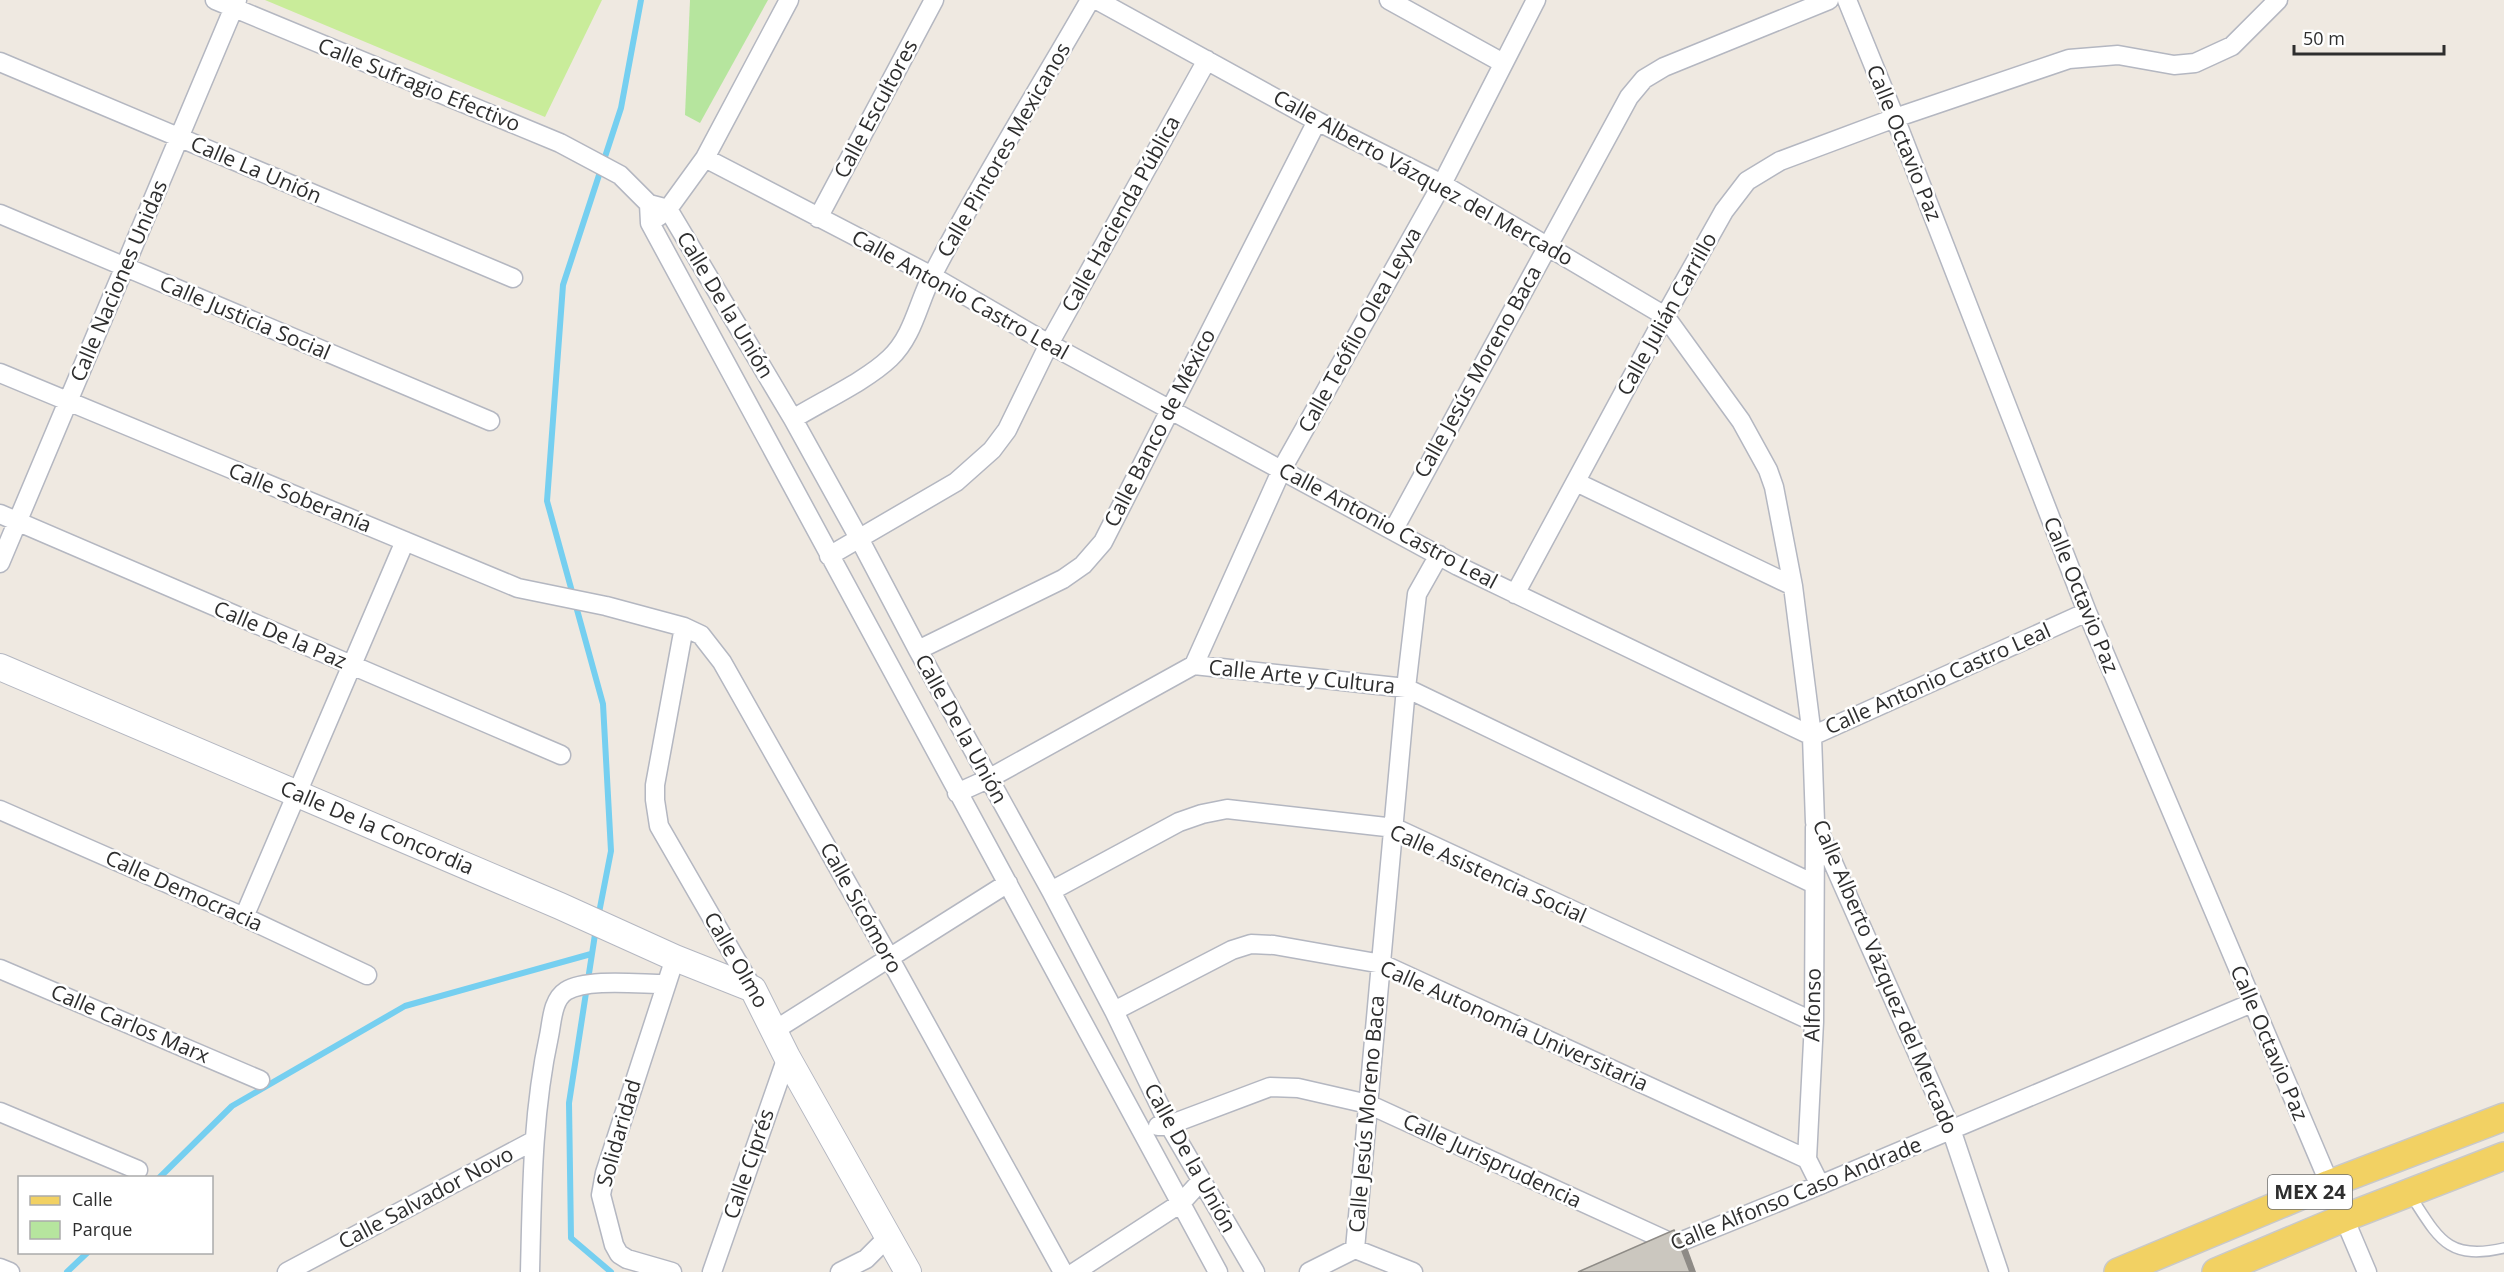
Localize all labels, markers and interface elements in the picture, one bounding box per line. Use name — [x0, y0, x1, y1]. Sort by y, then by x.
scale bar — [2294, 18, 2444, 56]
text: 50 m — [2303, 26, 2345, 50]
street label: Calle Sufragio Efectivo — [314, 31, 525, 137]
street label: Calle Escultores — [827, 34, 923, 183]
street label: Calle Pintores Mexicanos — [930, 37, 1076, 262]
street label: Calle Octavio Paz — [1861, 60, 1949, 225]
street label: Calle Alberto Vázquez del Mercado — [1269, 83, 1578, 272]
street label: Calle Hacienda Pública — [1054, 110, 1186, 317]
street label: Calle La Unión — [187, 129, 326, 209]
street label: Calle Naciones Unidas — [63, 176, 173, 386]
street label: Calle Teófilo Olea Leyva — [1291, 222, 1427, 437]
street label: Calle Antonio Castro Leal — [847, 223, 1074, 366]
street label: Calle De la Unión — [671, 226, 781, 383]
street label: Calle Julián Carrillo — [1610, 227, 1723, 400]
street label: Calle Jesús Moreno Baca — [1407, 260, 1547, 483]
street label: Calle Justicia Social — [156, 268, 335, 366]
street label: Calle Banco de México — [1097, 324, 1221, 531]
street label: Calle Antonio Castro Leal — [1274, 455, 1503, 595]
street label: Calle Soberanía — [225, 456, 376, 538]
street label: Calle Octavio Paz — [2038, 512, 2126, 677]
street label: Calle De la Paz — [210, 593, 351, 675]
street label: Calle Antonio Castro Leal — [1820, 616, 2055, 741]
street label: Calle De la Unión — [909, 649, 1015, 808]
street label: Calle Arte y Cultura — [1207, 652, 1397, 700]
street label: Calle De la Concordia — [276, 773, 478, 881]
street label: Calle Alberto Vázquez del Mercado — [1807, 815, 1965, 1138]
street label: Calle Asistencia Social — [1386, 817, 1591, 929]
street label: Calle Sicómoro — [814, 837, 909, 978]
street label: Calle Democracia — [101, 843, 267, 937]
street label: Calle Olmo — [698, 906, 776, 1013]
street label: Calle Autonomía Universitaria — [1376, 953, 1653, 1097]
street label: Calle Octavio Paz — [2225, 961, 2315, 1125]
street label: Alfonso — [1797, 968, 1827, 1042]
street label: Calle Carlos Marx — [47, 977, 214, 1069]
street label: Calle Jesús Moreno Baca — [1342, 994, 1390, 1234]
street label: Solidaridad — [589, 1076, 647, 1190]
street label: Calle De la Unión — [1138, 1078, 1244, 1237]
street label: Calle Ciprés — [716, 1105, 780, 1222]
street label: Calle Jurisprudencia — [1399, 1106, 1586, 1214]
street label: Calle Alfonso Caso Andrade — [1666, 1130, 1926, 1256]
street label: Calle Salvador Novo — [333, 1139, 518, 1255]
road number: MEX 24 — [2268, 1175, 2352, 1209]
legend — [18, 1176, 213, 1254]
text: Calle — [72, 1187, 113, 1211]
text: Parque — [72, 1217, 132, 1241]

